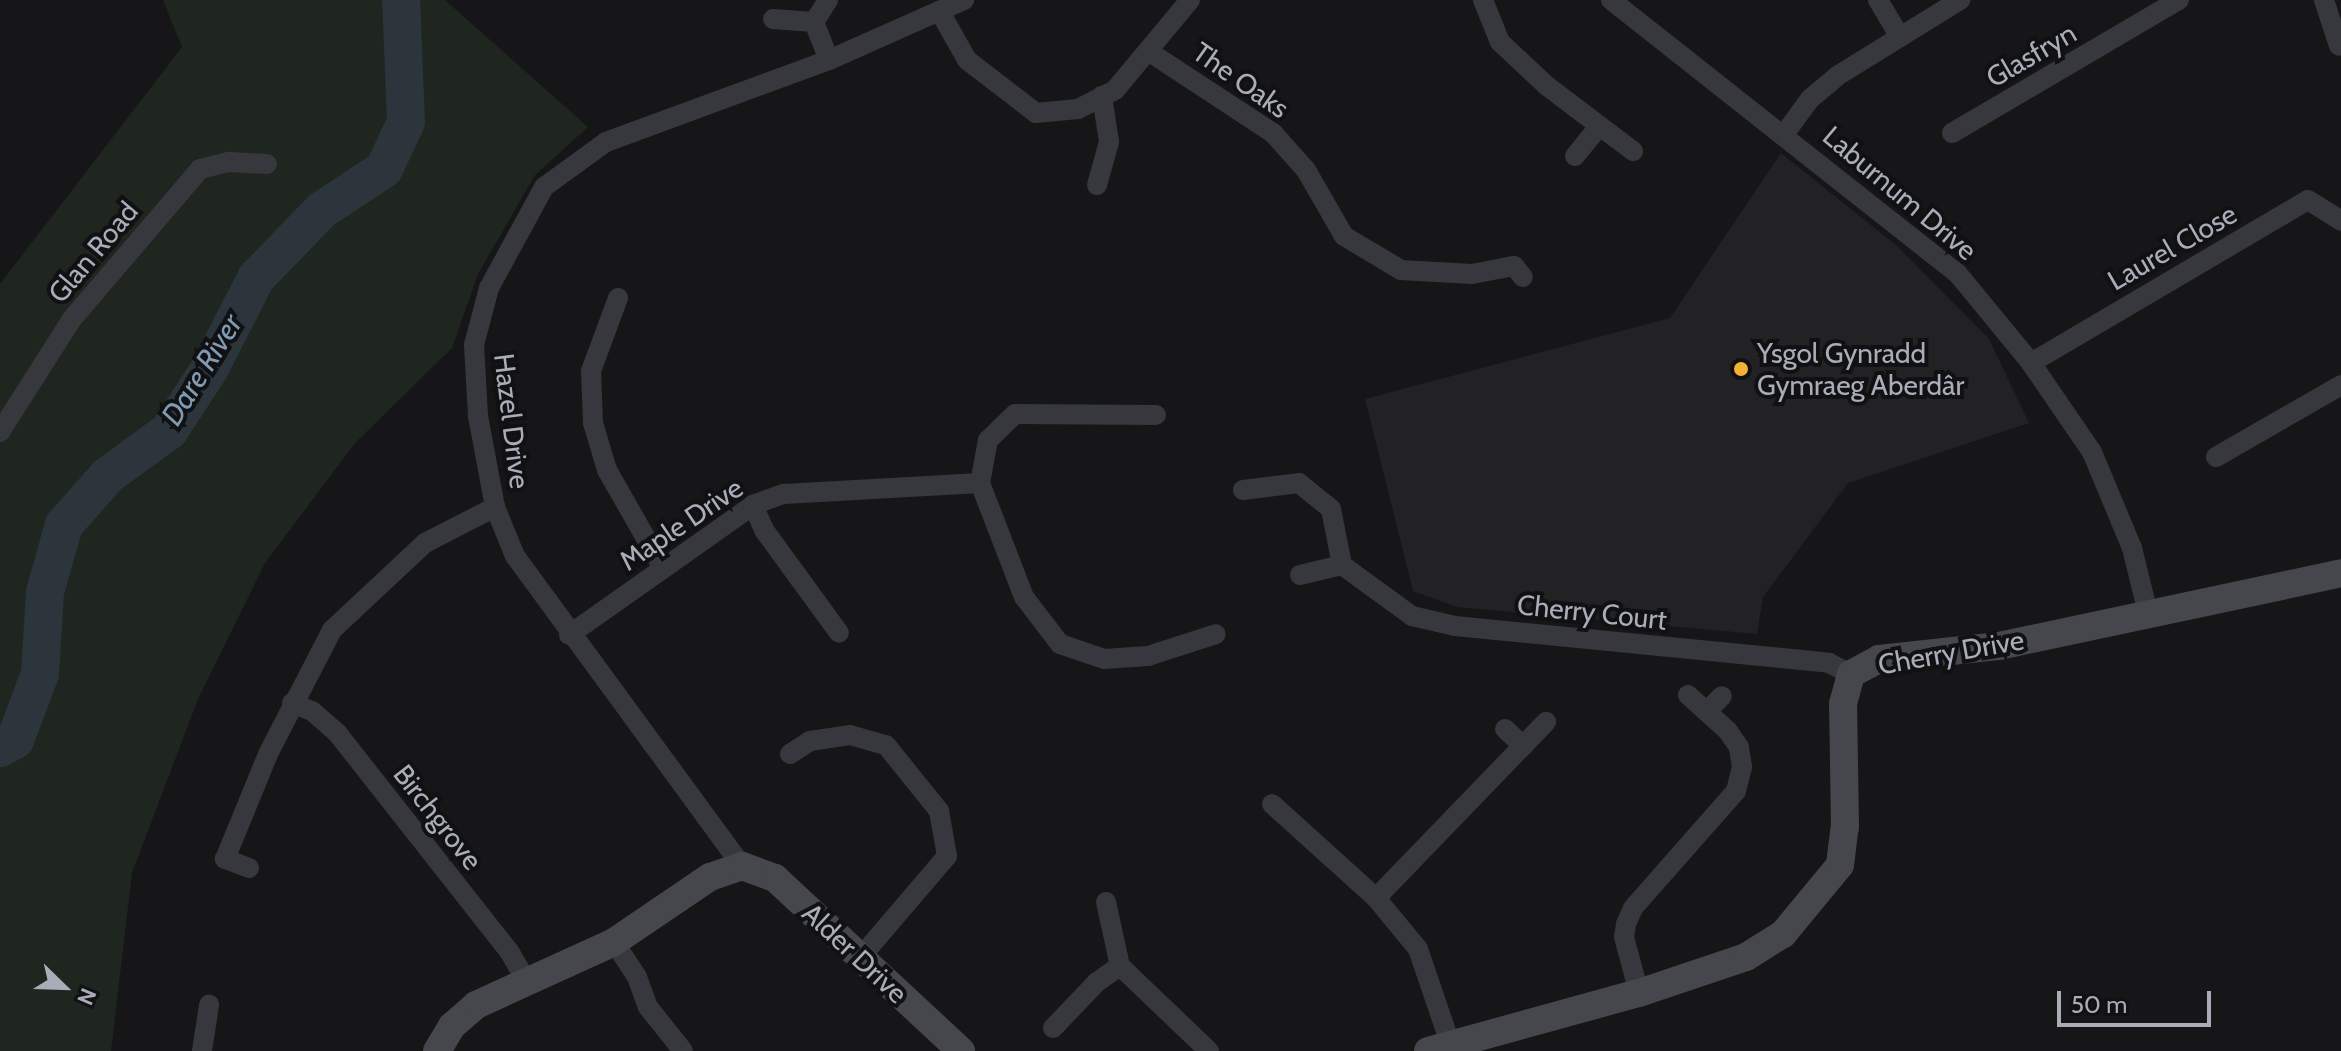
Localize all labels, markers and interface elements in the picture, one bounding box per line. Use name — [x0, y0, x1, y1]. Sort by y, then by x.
street label: Glasfryn — [1980, 16, 2082, 94]
street label: The Oaks — [1187, 35, 1295, 125]
street label: Laburnum Drive — [1816, 119, 1984, 267]
street label: Glan Road — [41, 195, 145, 309]
street label: Laurel Close — [2102, 197, 2242, 297]
water label: Dare River — [154, 308, 250, 432]
place label: Ysgol Gynradd Gymraeg Aberdâr — [1757, 336, 1964, 402]
street label: Hazel Drive — [487, 352, 537, 490]
marker: Ysgol Gynradd Gymraeg Aberdâr — [1732, 360, 1750, 378]
street label: Maple Drive — [613, 471, 749, 577]
street label: Cherry Court — [1516, 587, 1668, 637]
street label: Cherry Drive — [1875, 623, 2027, 681]
street label: Birchgrove — [387, 758, 489, 876]
street label: Alder Drive — [796, 896, 914, 1010]
north arrow — [24, 947, 104, 1027]
scale bar — [2061, 975, 2215, 1025]
text: N — [71, 984, 102, 1009]
text: 50 m — [2071, 990, 2127, 1019]

